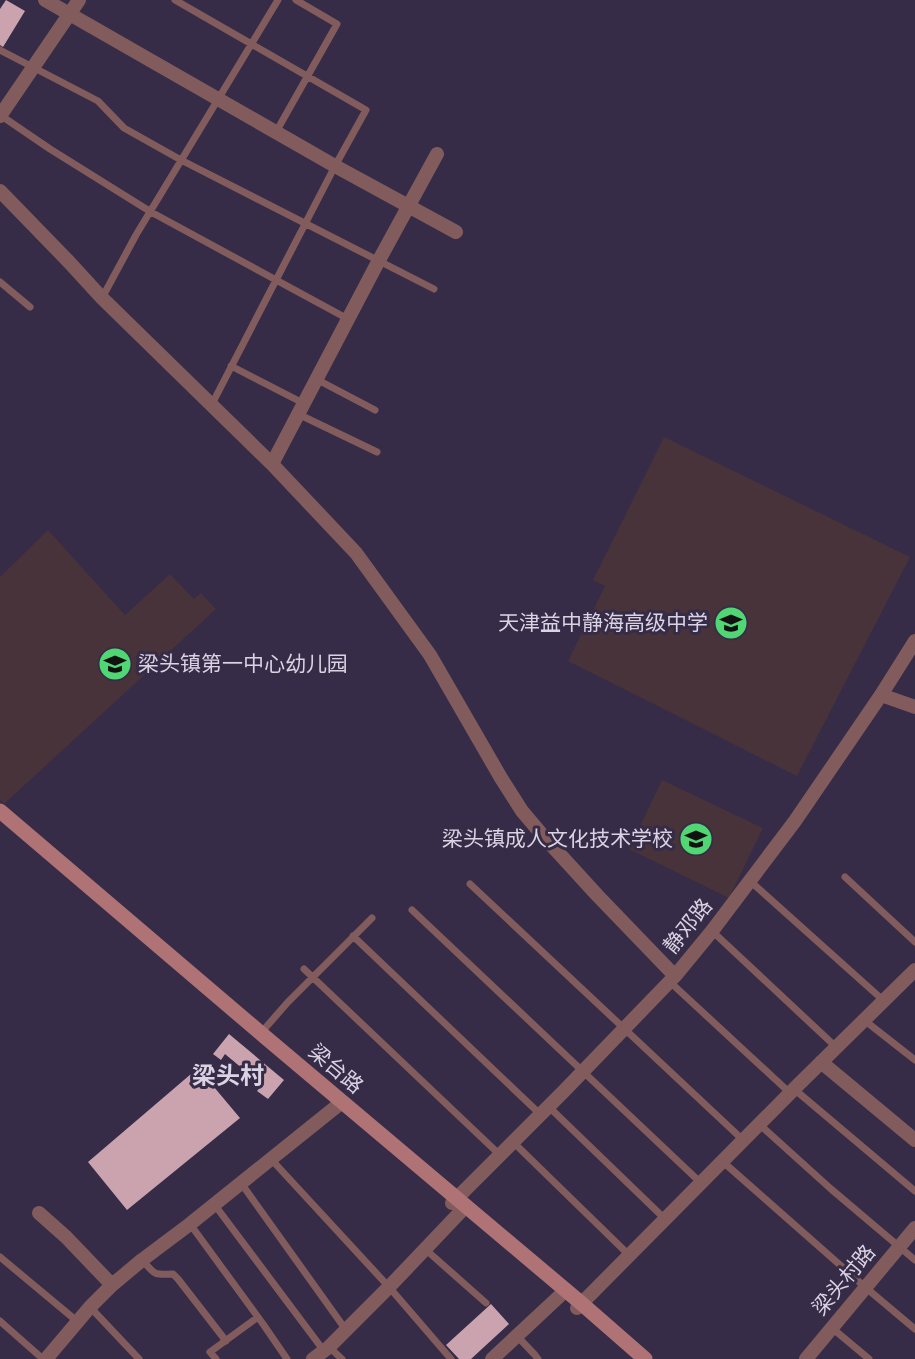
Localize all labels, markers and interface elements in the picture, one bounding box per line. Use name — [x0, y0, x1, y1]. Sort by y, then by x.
school or university icon: 天津益中静海高级中学 — [713, 605, 749, 641]
place label: 天津益中静海高级中学 — [498, 611, 708, 635]
school or university icon: 梁头镇第一中心幼儿园 — [97, 646, 133, 682]
place label: 梁头镇第一中心幼儿园 — [138, 652, 348, 676]
school or university icon: 梁头镇成人文化技术学校 — [678, 821, 714, 857]
place label: 梁头镇成人文化技术学校 — [442, 827, 673, 851]
street label: 静邓路 — [659, 894, 717, 958]
street label: 梁台路 — [304, 1040, 368, 1098]
district label: 梁头村 — [192, 1062, 264, 1090]
street label: 梁头村路 — [808, 1240, 880, 1320]

